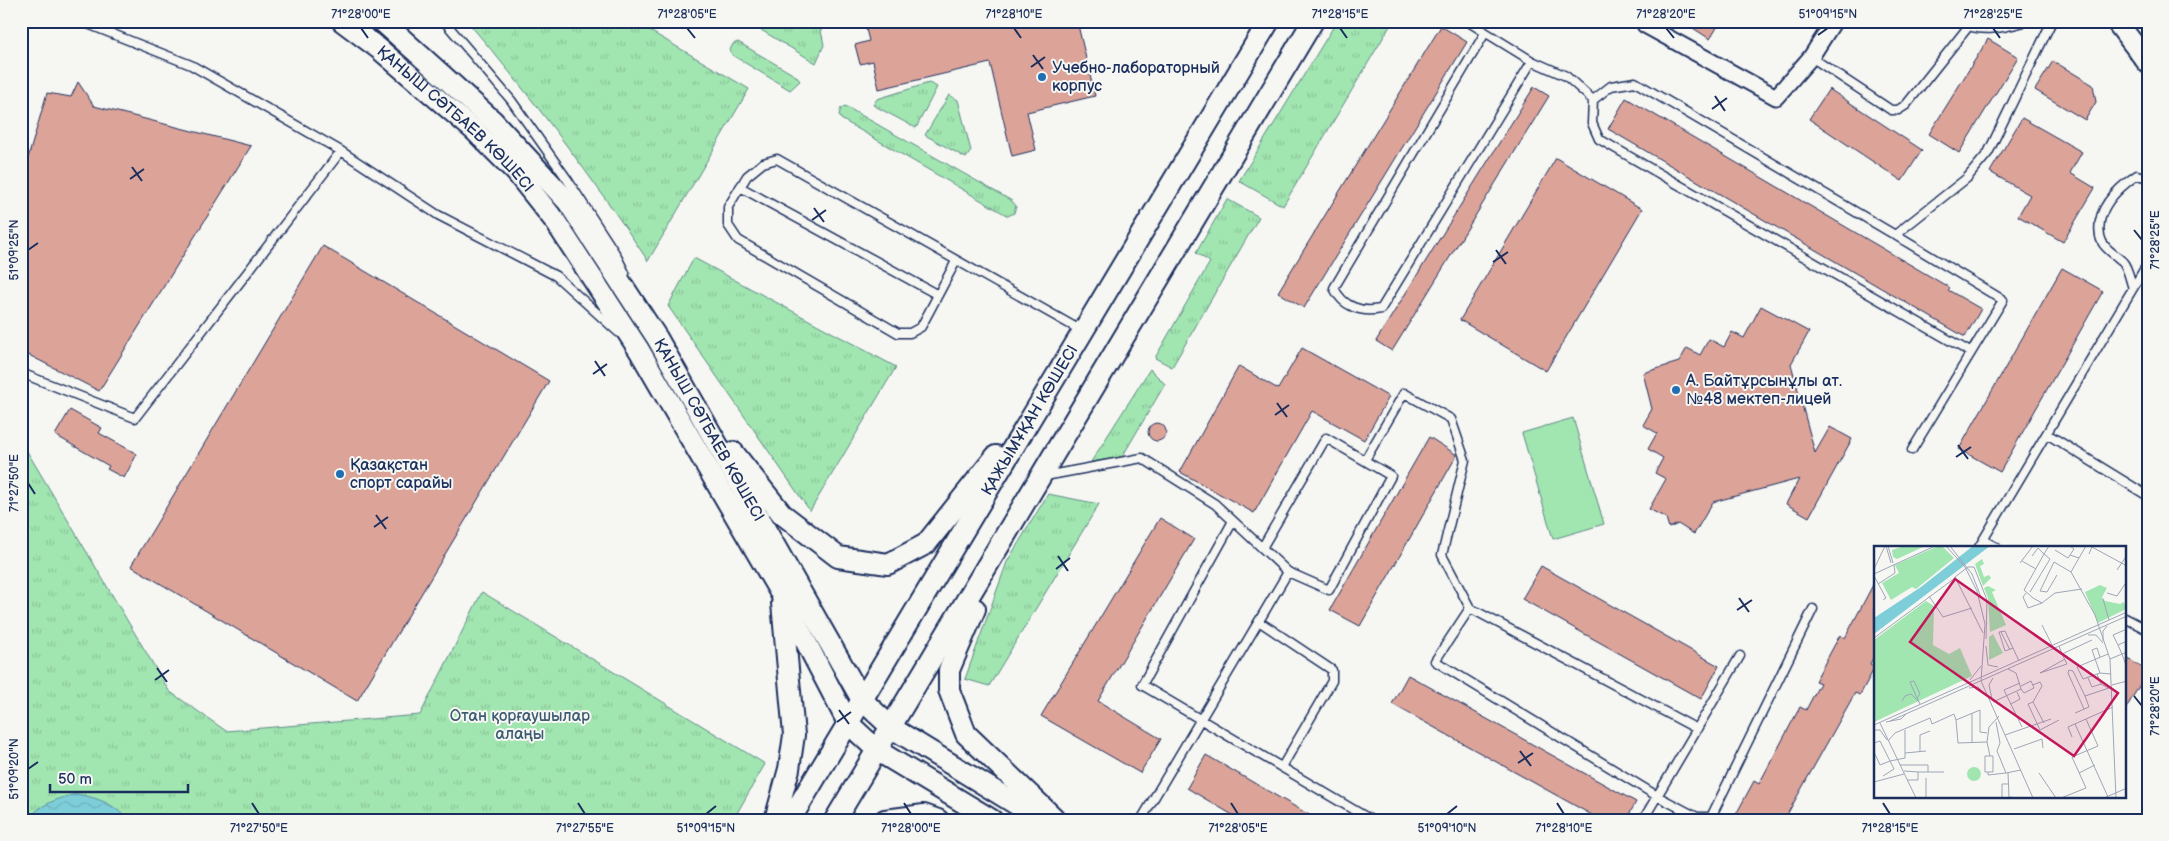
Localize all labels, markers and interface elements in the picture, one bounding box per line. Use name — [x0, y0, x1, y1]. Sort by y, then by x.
text: 71°28'00"E — [331, 7, 391, 22]
text: 71°28'05"E — [657, 7, 717, 22]
text: 71°28'10"E — [986, 7, 1043, 22]
text: 71°28'15"E — [1312, 7, 1368, 22]
text: 71°28'20"E — [1636, 7, 1696, 22]
text: 51°09'15"N — [1799, 7, 1857, 22]
text: 71°28'25"E — [1963, 7, 2023, 22]
street label: ҚАНЫШ СӘТБАЕВ КӨШЕСІ — [373, 42, 538, 196]
place label: Учебно-лабораторный корпус — [1052, 59, 1220, 96]
marker: Учебно-лабораторный корпус — [1036, 71, 1048, 83]
text: 71°28'25"E — [2148, 210, 2163, 270]
text: 51°09'25"N — [7, 219, 22, 281]
street label: ҚАНЫШ СӘТБАЕВ КӨШЕСІ — [650, 335, 768, 525]
street label: ҚАЖЫМҰҚАН КӨШЕСІ — [977, 342, 1082, 499]
place label: А. Байтұрсынұлы ат. №48 мектеп-лицей — [1685, 372, 1842, 409]
marker: А. Байтұрсынұлы ат. №48 мектеп-лицей — [1670, 384, 1682, 396]
text: 71°27'50"E — [7, 454, 22, 512]
place label: Қазақстан спорт сарайы — [350, 456, 452, 493]
marker: Қазақстан спорт сарайы — [334, 468, 346, 480]
inset map — [1874, 546, 2126, 798]
text: 71°28'20"E — [2148, 676, 2163, 736]
park label: Отан қорғаушылар алаңы — [450, 707, 590, 744]
text: 51°09'20"N — [7, 738, 22, 800]
scale bar — [50, 761, 188, 793]
text: 50 m — [58, 770, 92, 789]
text: 71°27'50"E — [230, 821, 288, 836]
text: 71°27'55"E — [556, 821, 614, 836]
text: 51°09'15"N — [677, 821, 735, 836]
text: 71°28'00"E — [881, 821, 941, 836]
text: 71°28'05"E — [1208, 821, 1268, 836]
text: 51°09'10"N — [1418, 821, 1476, 836]
text: 71°28'10"E — [1536, 821, 1593, 836]
text: 71°28'15"E — [1862, 821, 1918, 836]

